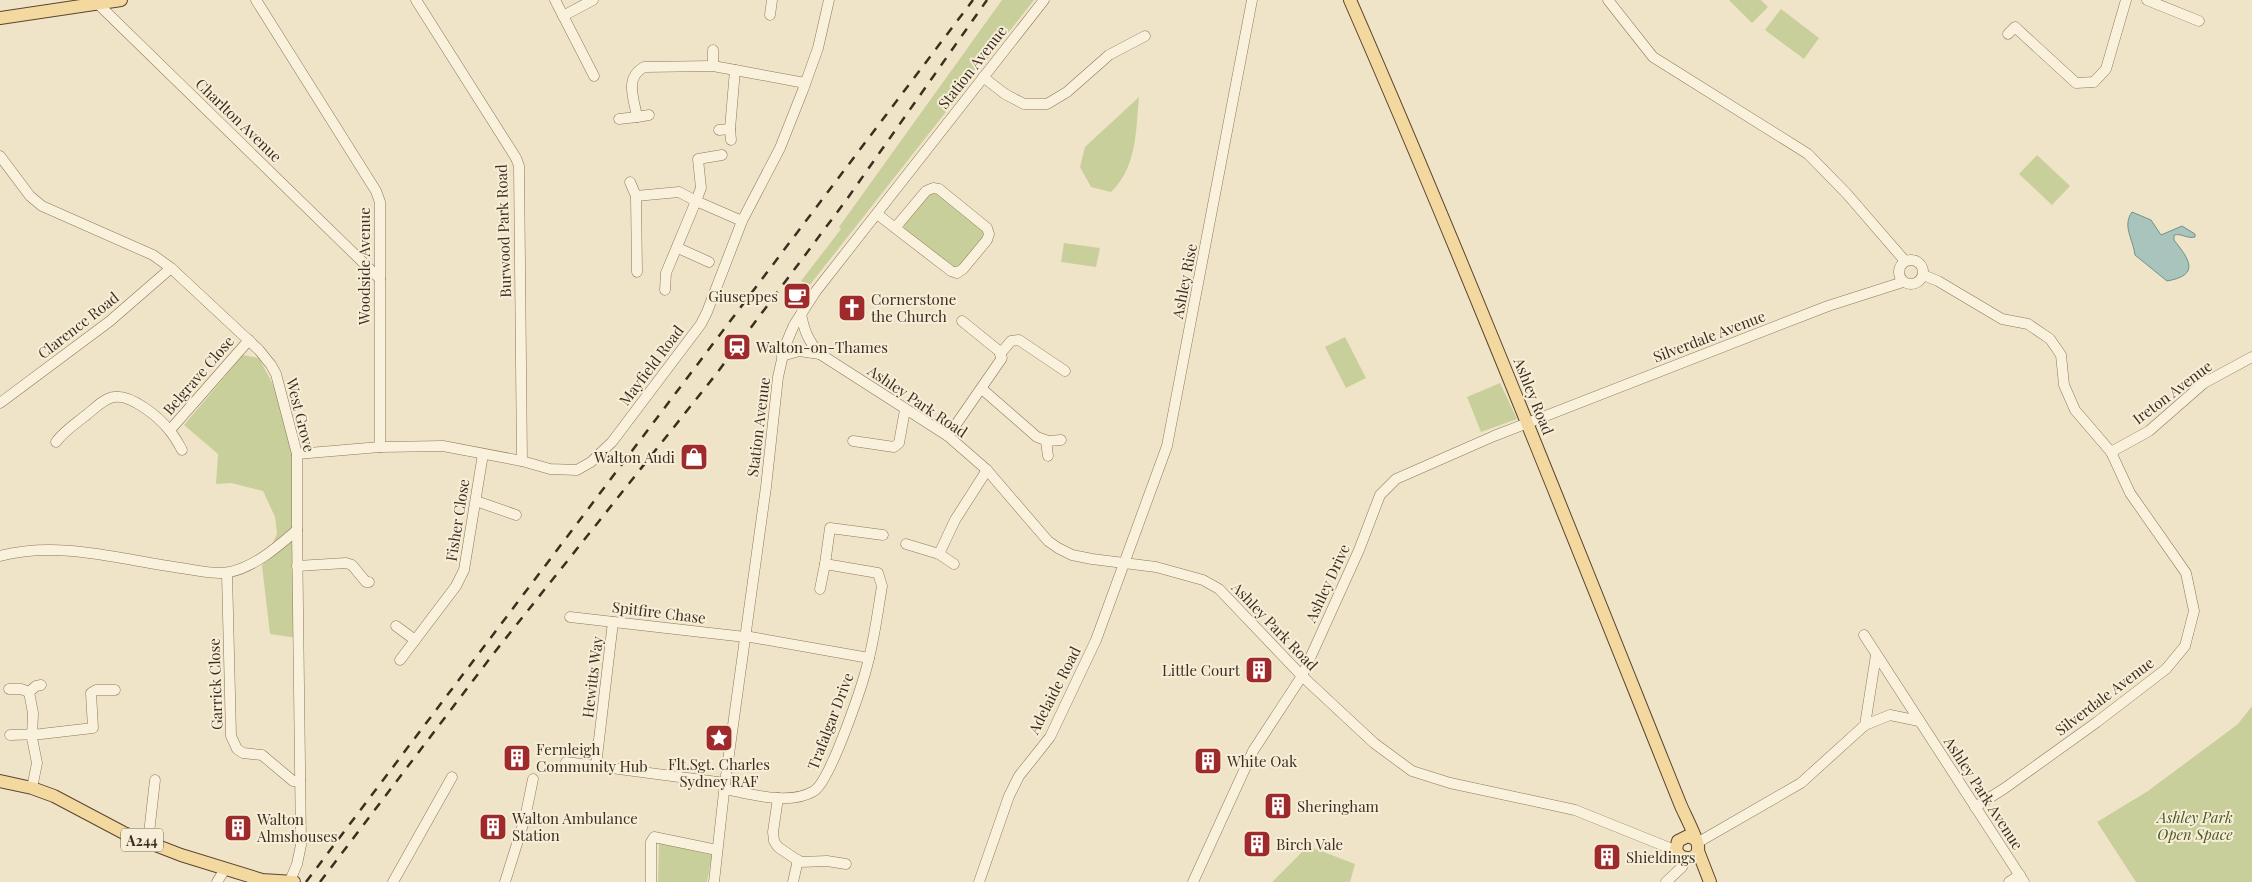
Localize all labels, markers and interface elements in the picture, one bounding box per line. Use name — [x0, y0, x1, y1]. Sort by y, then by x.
street label: Station Avenue — [933, 21, 1011, 113]
street label: Charlton Avenue — [192, 74, 286, 166]
street label: Burwood Park Road — [491, 164, 515, 298]
street label: Woodside Avenue — [354, 207, 374, 326]
street label: Ashley Rise — [1167, 242, 1201, 321]
cafe icon: Giuseppes — [782, 281, 812, 311]
place label: Giuseppes — [708, 286, 778, 306]
street label: Clarence Road — [33, 287, 123, 363]
place label: Cornerstone the Church — [871, 289, 956, 326]
church icon: Cornerstone the Church — [837, 293, 867, 323]
street label: Silverdale Avenue — [1650, 305, 1768, 367]
street label: Mayfield Road — [614, 321, 688, 409]
street label: Belgrave Close — [158, 331, 238, 419]
station icon: Walton-on-Thames — [722, 332, 752, 362]
place label: Walton-on-Thames — [755, 337, 888, 357]
street label: Ashley Road — [1509, 354, 1559, 438]
street label: Ireton Avenue — [2128, 356, 2216, 428]
street label: Ashley Park Road — [864, 360, 972, 442]
street label: West Grove — [282, 375, 320, 454]
street label: Station Avenue — [742, 376, 774, 478]
shop icon: Walton Audi — [679, 442, 709, 472]
place label: Walton Audi — [593, 447, 676, 467]
street label: Fisher Close — [441, 477, 473, 563]
street label: Ashley Drive — [1300, 541, 1354, 626]
street label: Ashley Park Road — [1227, 577, 1323, 675]
street label: Spitfire Chase — [611, 596, 707, 628]
street label: Hewitts Way — [577, 635, 607, 719]
street label: Garrick Close — [203, 638, 227, 730]
street label: Adelaide Road — [1023, 642, 1085, 738]
street label: Silverdale Avenue — [2051, 652, 2157, 740]
building icon: Little Court — [1244, 655, 1274, 685]
place label: Little Court — [1162, 660, 1241, 680]
street label: Trafalgar Drive — [802, 670, 858, 772]
place icon: Flt.Sgt. Charles Sydney RAF — [704, 723, 734, 753]
street label: Ashley Park Avenue — [1939, 732, 2028, 853]
place label: Fernleigh Community Hub — [536, 739, 648, 776]
building icon: Fernleigh Community Hub — [502, 743, 532, 773]
building icon: White Oak — [1193, 746, 1223, 776]
place label: White Oak — [1226, 751, 1298, 771]
place label: Flt.Sgt. Charles Sydney RAF — [668, 754, 770, 791]
building icon: Sheringham — [1263, 791, 1293, 821]
place label: Sheringham — [1297, 796, 1380, 816]
park label: Ashley Park Open Space — [2155, 807, 2233, 844]
place label: Walton Ambulance Station — [511, 808, 638, 845]
place label: Walton Almshouses — [256, 809, 338, 846]
building icon: Walton Ambulance Station — [478, 812, 508, 842]
building icon: Walton Almshouses — [223, 813, 253, 843]
road number: A244 — [121, 828, 163, 852]
building icon: Birch Vale — [1242, 829, 1272, 859]
place label: Birch Vale — [1276, 834, 1343, 854]
building icon: Shieldings — [1592, 842, 1622, 872]
place label: Shieldings — [1626, 847, 1696, 867]

